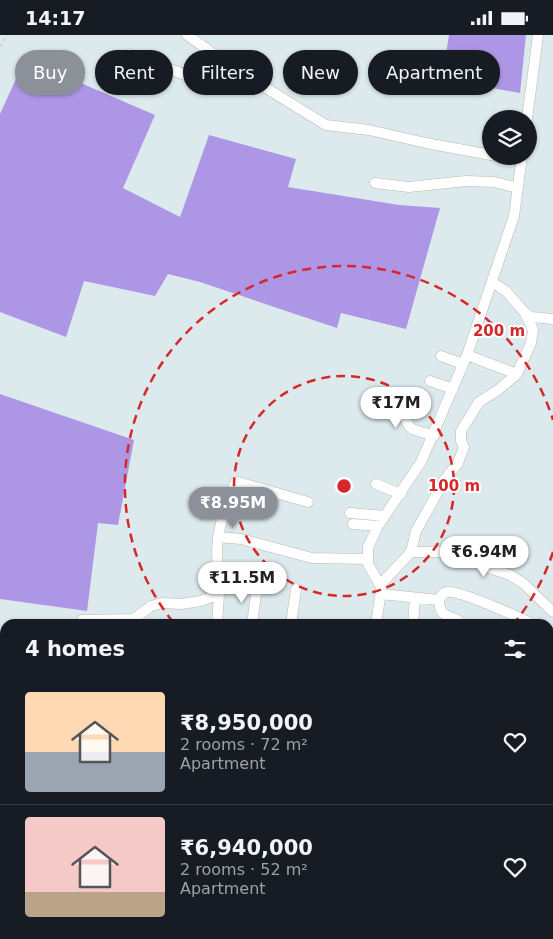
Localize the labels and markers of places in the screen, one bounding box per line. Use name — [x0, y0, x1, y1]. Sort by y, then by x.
pin: ₹17M — [366, 387, 426, 429]
centre of rings — [335, 477, 353, 495]
pin: ₹8.95M — [192, 487, 274, 529]
pin: ₹6.94M — [443, 535, 525, 578]
pin: ₹11.5M — [201, 561, 283, 604]

